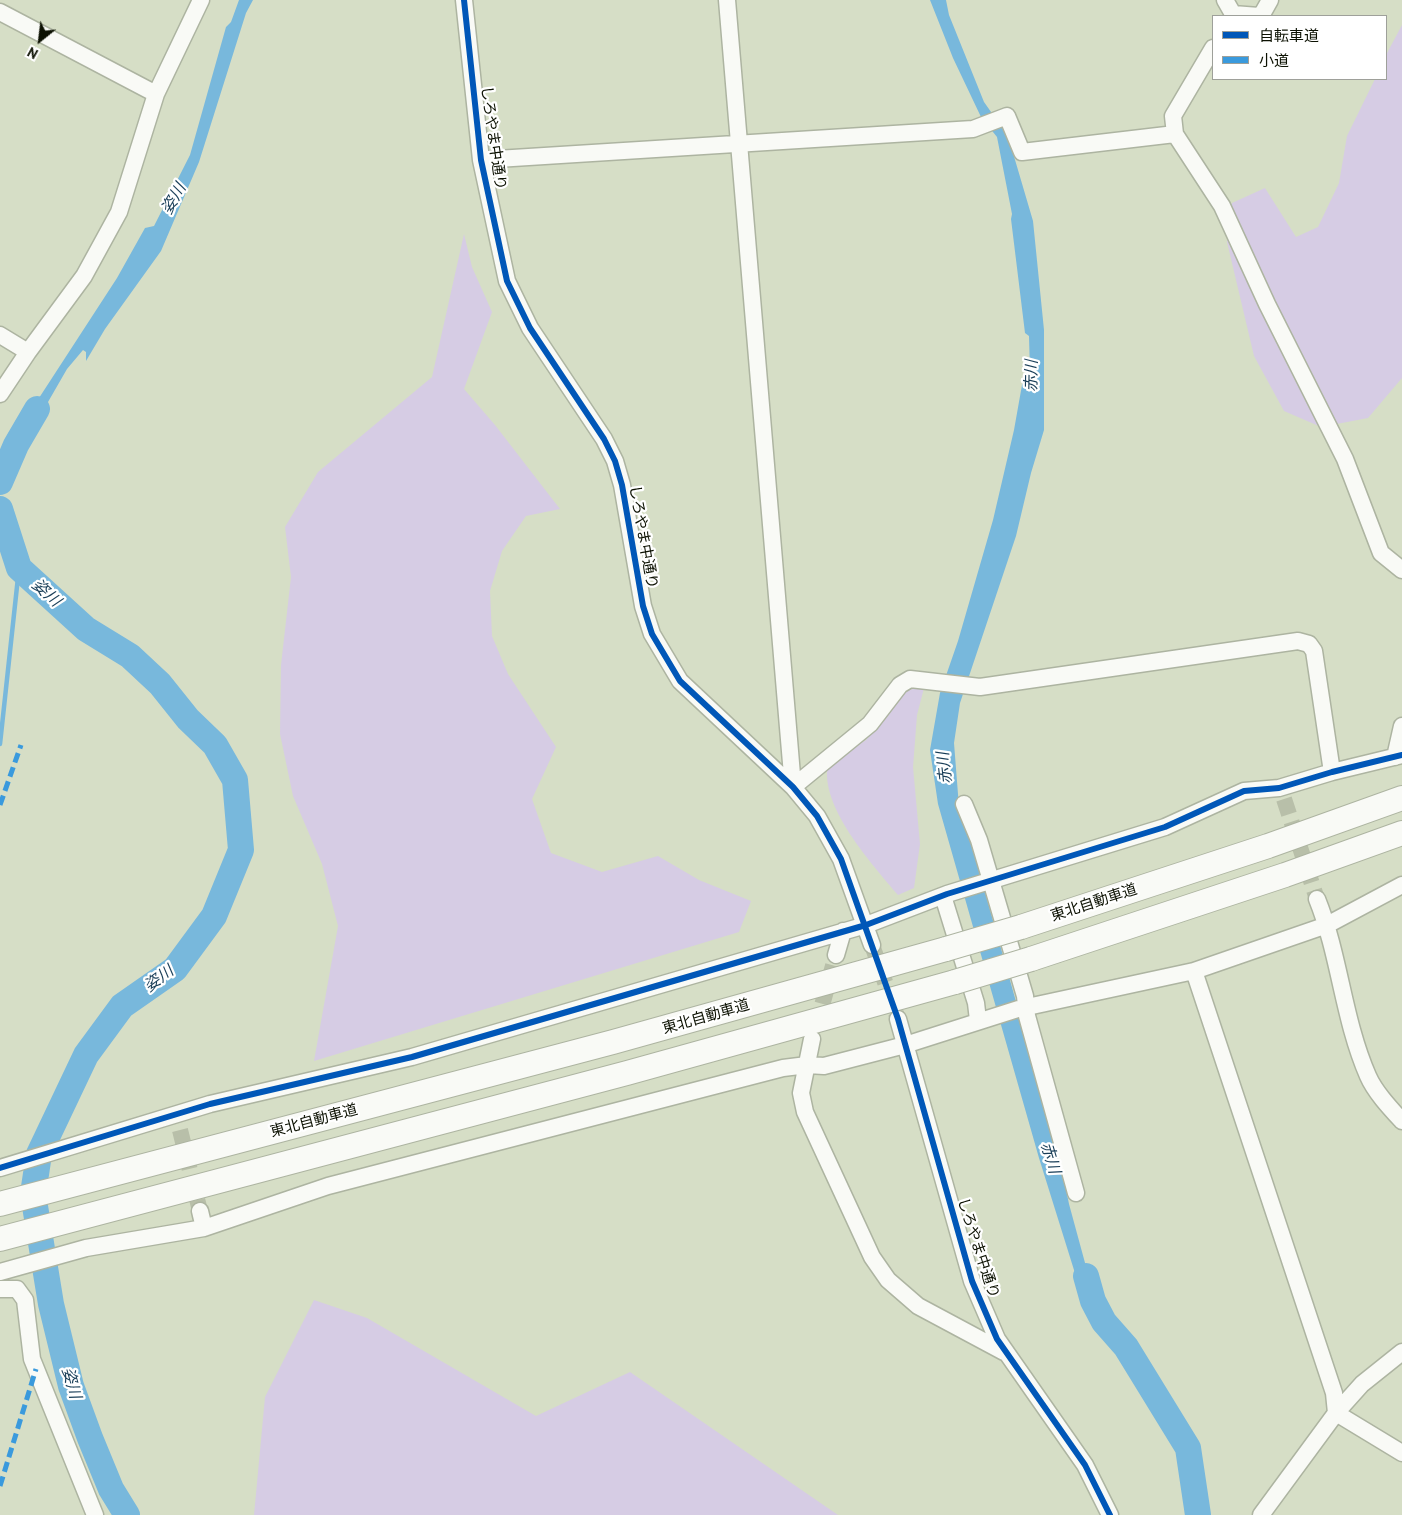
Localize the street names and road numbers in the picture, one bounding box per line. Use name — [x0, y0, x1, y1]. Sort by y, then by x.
street label: しろやま中通り — [477, 85, 509, 191]
street label: しろやま中通り — [625, 484, 661, 590]
street label: 東北自動車道 — [1048, 881, 1140, 925]
street label: 東北自動車道 — [660, 996, 752, 1038]
street label: 東北自動車道 — [268, 1101, 360, 1141]
street label: しろやま中通り — [953, 1195, 1003, 1301]

